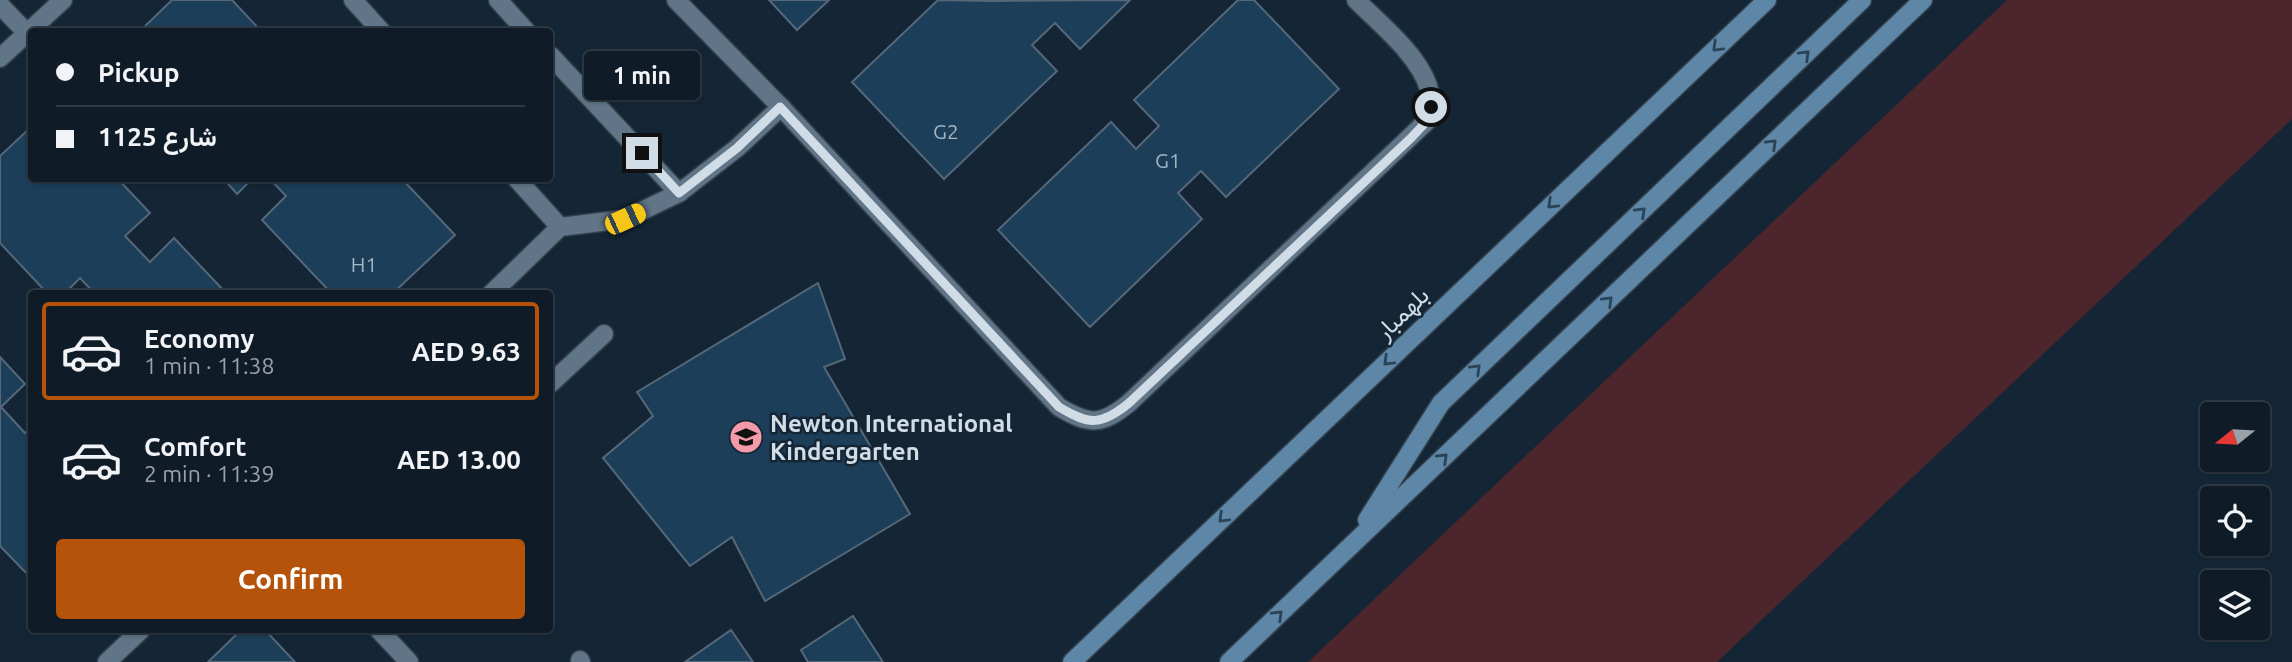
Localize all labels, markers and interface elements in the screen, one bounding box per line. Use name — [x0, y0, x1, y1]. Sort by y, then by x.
one-way arrow — [1712, 38, 1725, 51]
one-way arrow — [1797, 50, 1810, 63]
callout: 1 min — [584, 52, 700, 100]
text: Pickup — [98, 58, 180, 87]
text: 1 min — [613, 63, 671, 88]
route start — [1415, 91, 1447, 123]
house number: G2 — [933, 119, 959, 143]
text: شارع 1125 — [98, 122, 217, 151]
route end — [626, 137, 658, 169]
one-way arrow — [1764, 139, 1777, 152]
house number: G1 — [1155, 148, 1181, 172]
one-way arrow — [1547, 195, 1560, 208]
car — [602, 201, 649, 237]
one-way arrow — [1632, 208, 1645, 220]
house number: H1 — [351, 252, 377, 276]
street label: بلهمبار — [1369, 281, 1436, 347]
one-way arrow — [1599, 296, 1612, 309]
icon: car — [60, 320, 123, 383]
text: Economy — [144, 324, 254, 353]
text: AED 9.63 — [412, 337, 521, 366]
one-way arrow — [1383, 352, 1396, 365]
text: 1 min · 11:38 — [144, 353, 275, 378]
one-way arrow — [1468, 365, 1481, 378]
north arrow — [2200, 402, 2270, 472]
map controls — [2200, 402, 2270, 640]
place label: Newton International Kindergarten — [770, 410, 1012, 465]
school or university icon: Newton International Kindergarten — [727, 418, 765, 456]
icon: car — [60, 428, 123, 491]
text: Comfort — [144, 432, 247, 461]
text: AED 13.00 — [397, 445, 521, 474]
one-way arrow — [1435, 453, 1448, 466]
text: 2 min · 11:39 — [144, 461, 275, 486]
button: locate — [2200, 486, 2270, 556]
one-way arrow — [1218, 509, 1231, 522]
button: Confirm — [56, 539, 525, 619]
button: layers — [2200, 570, 2270, 640]
one-way arrow — [1270, 610, 1283, 623]

